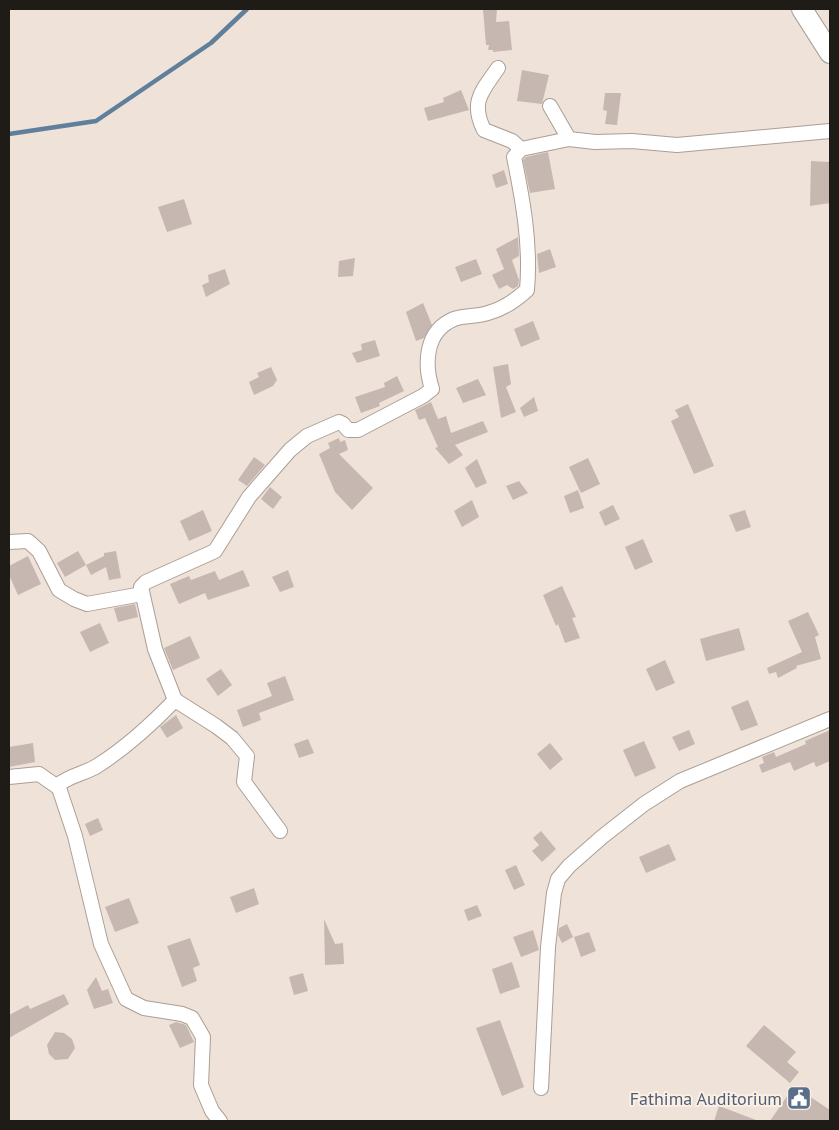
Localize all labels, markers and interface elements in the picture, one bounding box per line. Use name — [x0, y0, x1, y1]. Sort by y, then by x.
public building icon: Fathima Auditorium — [786, 1085, 812, 1111]
place label: Fathima Auditorium — [630, 1087, 782, 1110]

